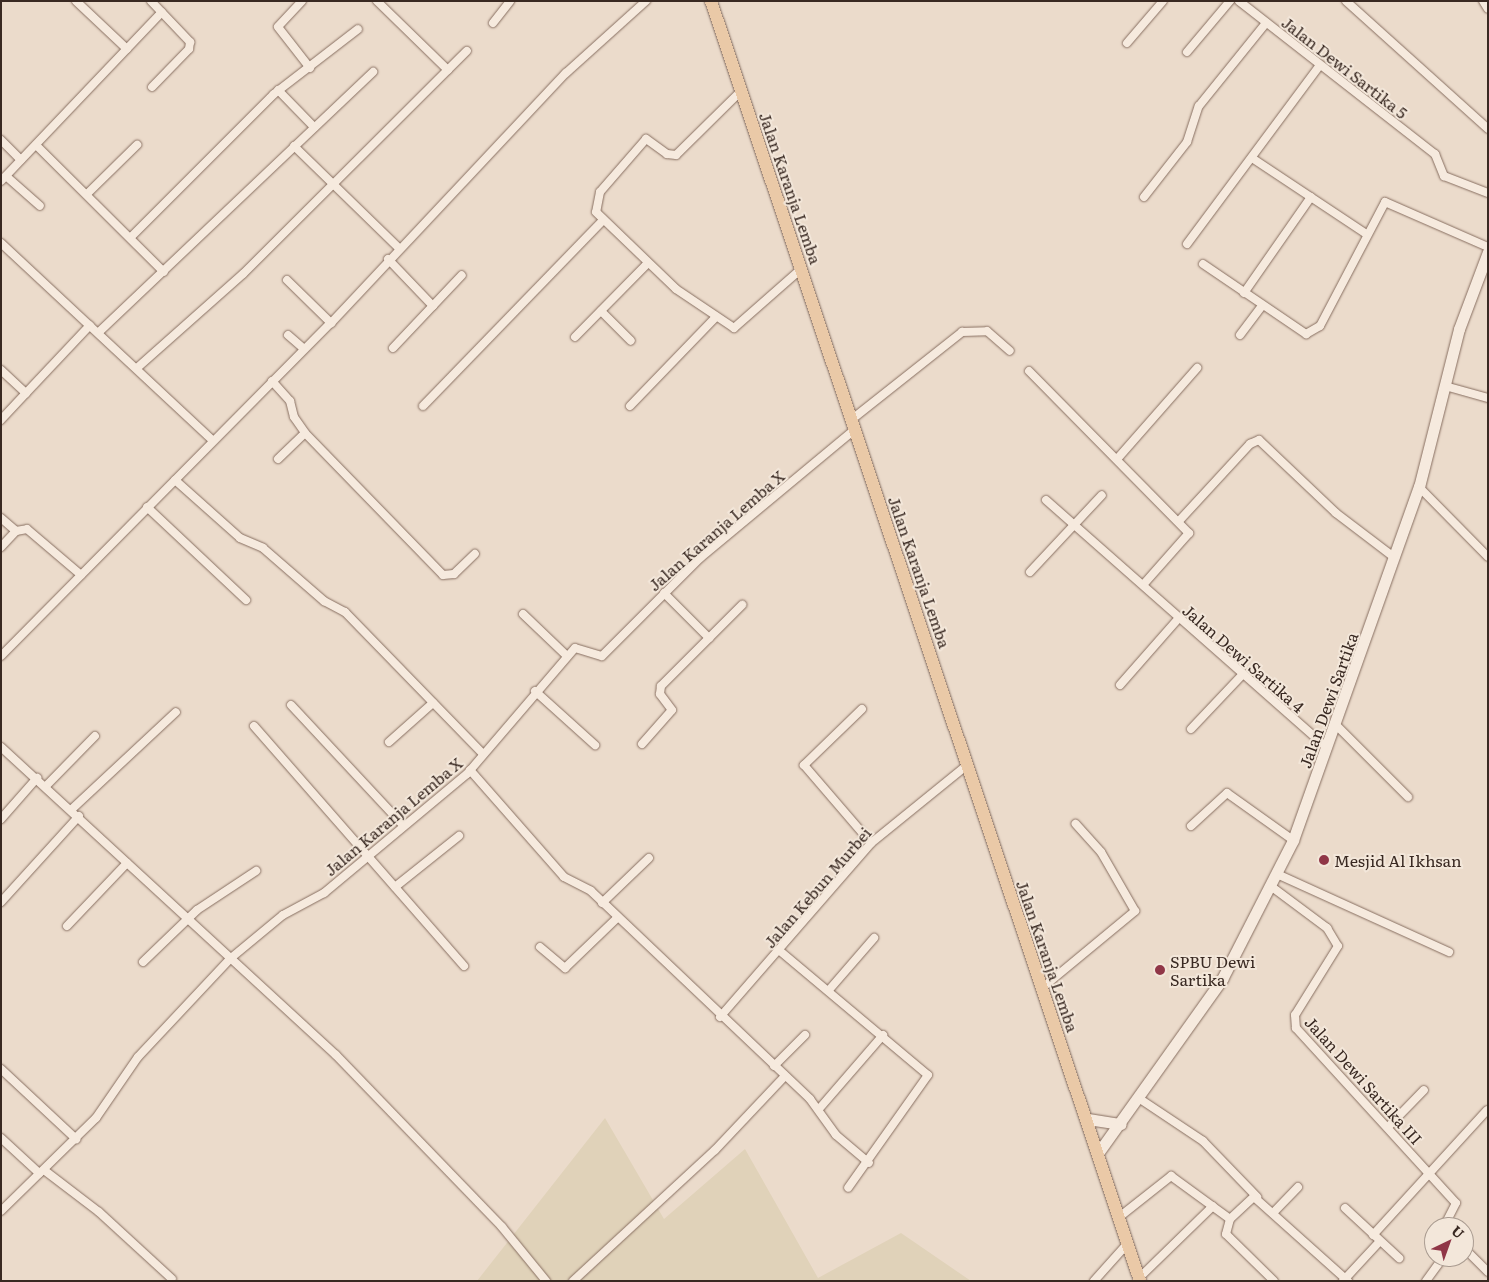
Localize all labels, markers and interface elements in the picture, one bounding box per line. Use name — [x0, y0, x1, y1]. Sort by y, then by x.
street label: Jalan Dewi Sartika 5 — [1278, 12, 1412, 122]
street label: Jalan Karanja Lemba — [756, 110, 826, 266]
street label: Jalan Karanja Lemba X — [644, 466, 788, 594]
street label: Jalan Karanja Lemba — [885, 494, 955, 650]
street label: Jalan Dewi Sartika 4 — [1179, 600, 1309, 716]
street label: Jalan Dewi Sartika — [1295, 630, 1361, 770]
street label: Jalan Karanja Lemba X — [320, 753, 466, 879]
street label: Jalan Kebun Murbei — [759, 823, 875, 951]
place label: Mesjid Al Ikhsan — [1334, 850, 1462, 870]
marker: Mesjid Al Ikhsan — [1318, 854, 1330, 866]
street label: Jalan Karanja Lemba — [1013, 878, 1083, 1034]
place label: SPBU Dewi Sartika — [1170, 951, 1255, 989]
marker: SPBU Dewi Sartika — [1154, 964, 1166, 976]
street label: Jalan Dewi Sartika III — [1301, 1012, 1427, 1148]
north arrow — [1424, 1217, 1474, 1267]
text: U — [1448, 1220, 1469, 1243]

